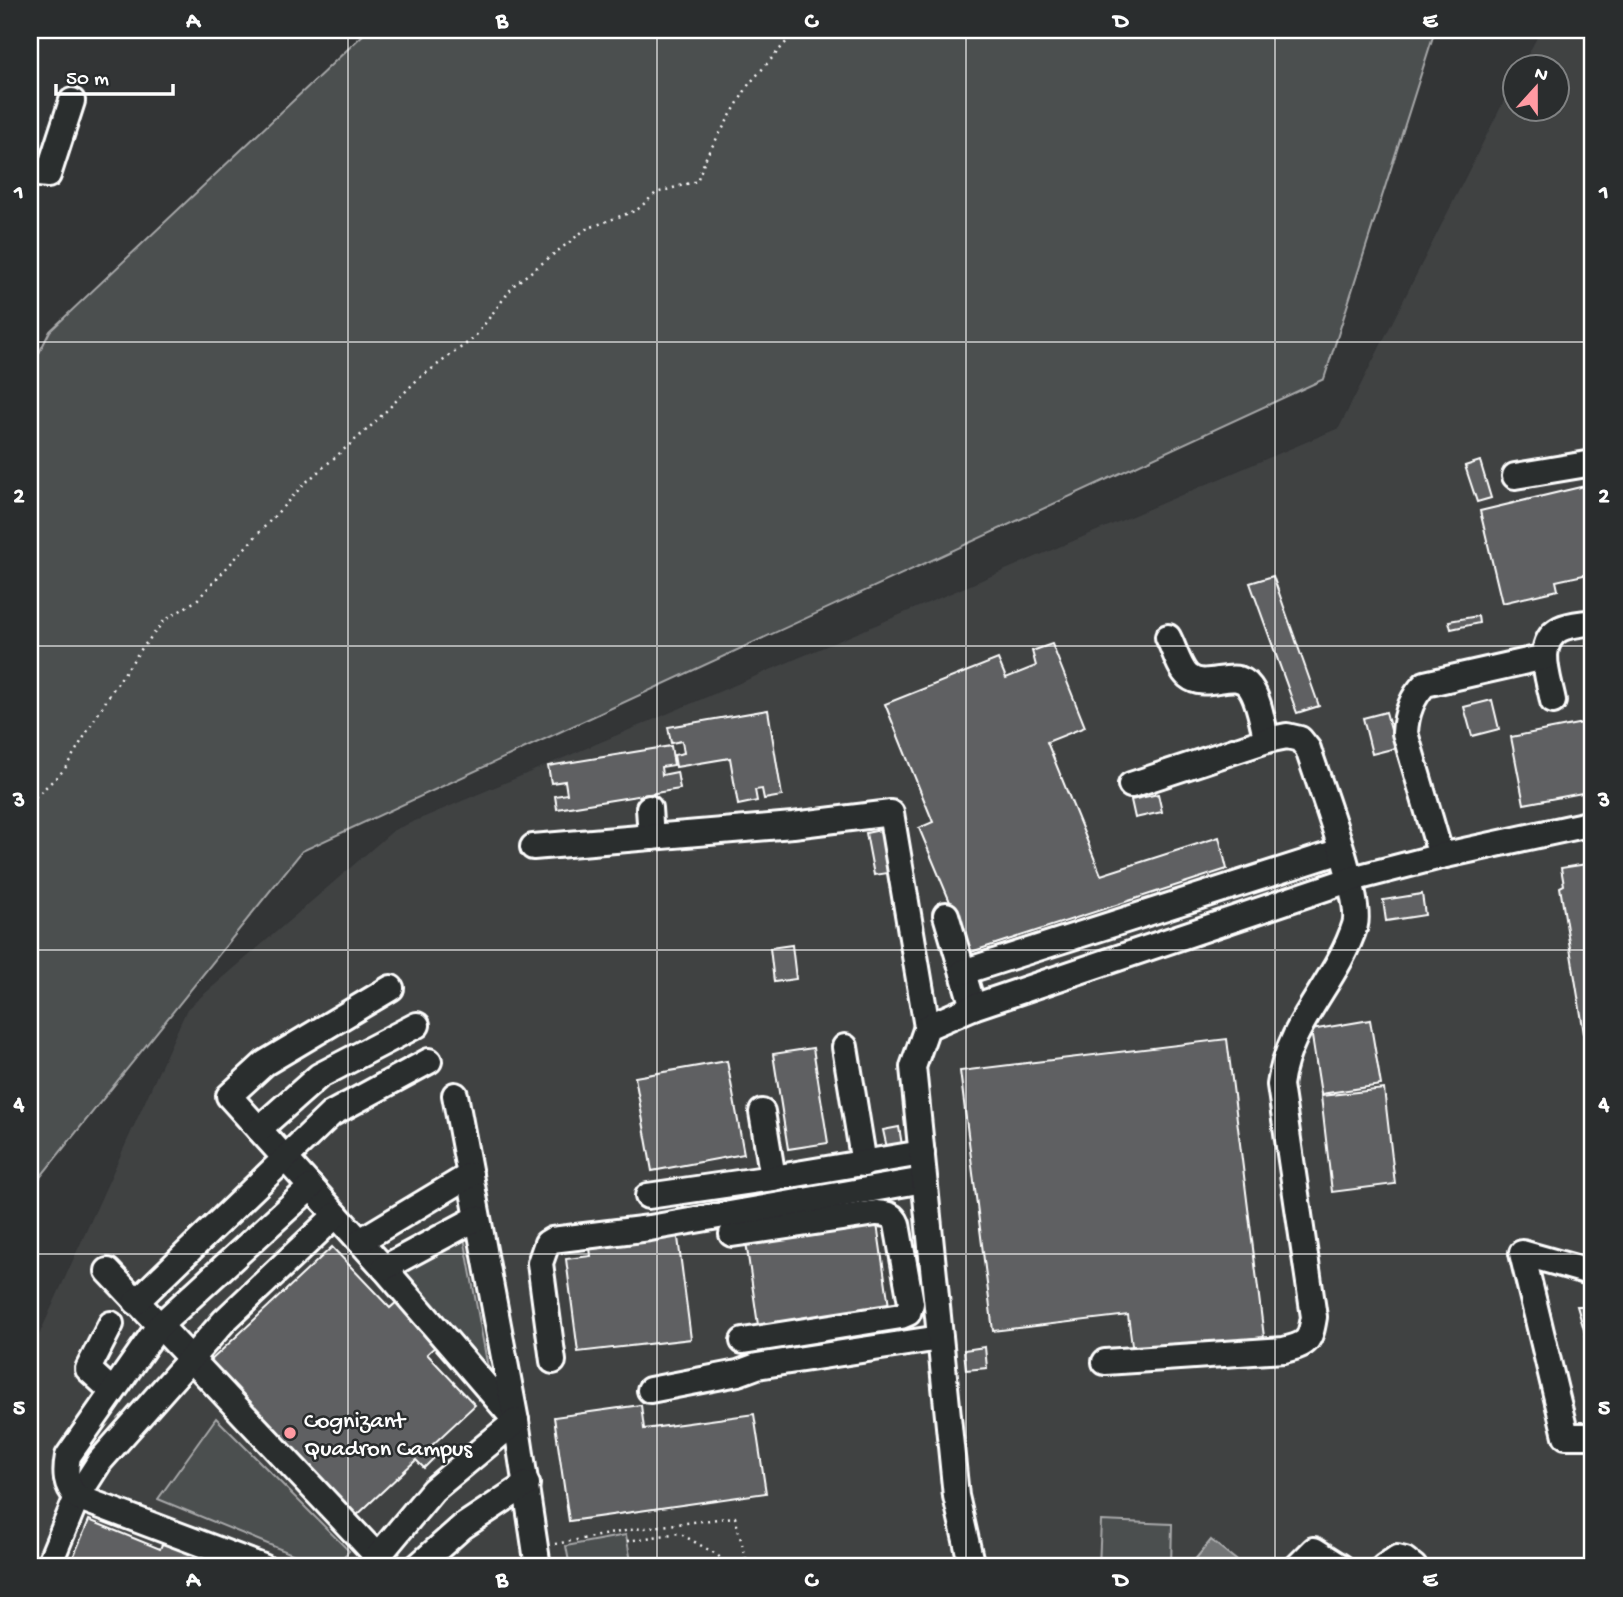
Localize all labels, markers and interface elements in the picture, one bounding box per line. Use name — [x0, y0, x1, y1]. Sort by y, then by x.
text: A — [185, 9, 201, 36]
text: B — [495, 9, 509, 36]
text: C — [805, 9, 820, 36]
text: D — [1112, 9, 1130, 36]
text: E — [1423, 9, 1439, 36]
scale bar — [56, 52, 173, 96]
north arrow — [1500, 52, 1570, 122]
text: N — [1531, 62, 1551, 88]
text: 50 m — [66, 68, 109, 93]
text: 1 — [13, 180, 24, 207]
text: 1 — [1598, 180, 1609, 207]
text: 2 — [13, 484, 25, 511]
text: 2 — [1598, 484, 1610, 511]
text: 3 — [12, 788, 25, 815]
text: 3 — [1597, 788, 1610, 815]
text: 4 — [13, 1092, 25, 1119]
text: 4 — [1598, 1092, 1610, 1119]
text: 5 — [13, 1396, 25, 1423]
text: 5 — [1598, 1396, 1610, 1423]
place label: Cognizant Quadron Campus — [304, 1408, 473, 1465]
marker: Cognizant Quadron Campus — [282, 1425, 298, 1441]
text: A — [185, 1568, 201, 1595]
text: B — [495, 1568, 509, 1595]
text: C — [805, 1568, 820, 1595]
text: D — [1112, 1568, 1130, 1595]
text: E — [1423, 1568, 1439, 1595]

